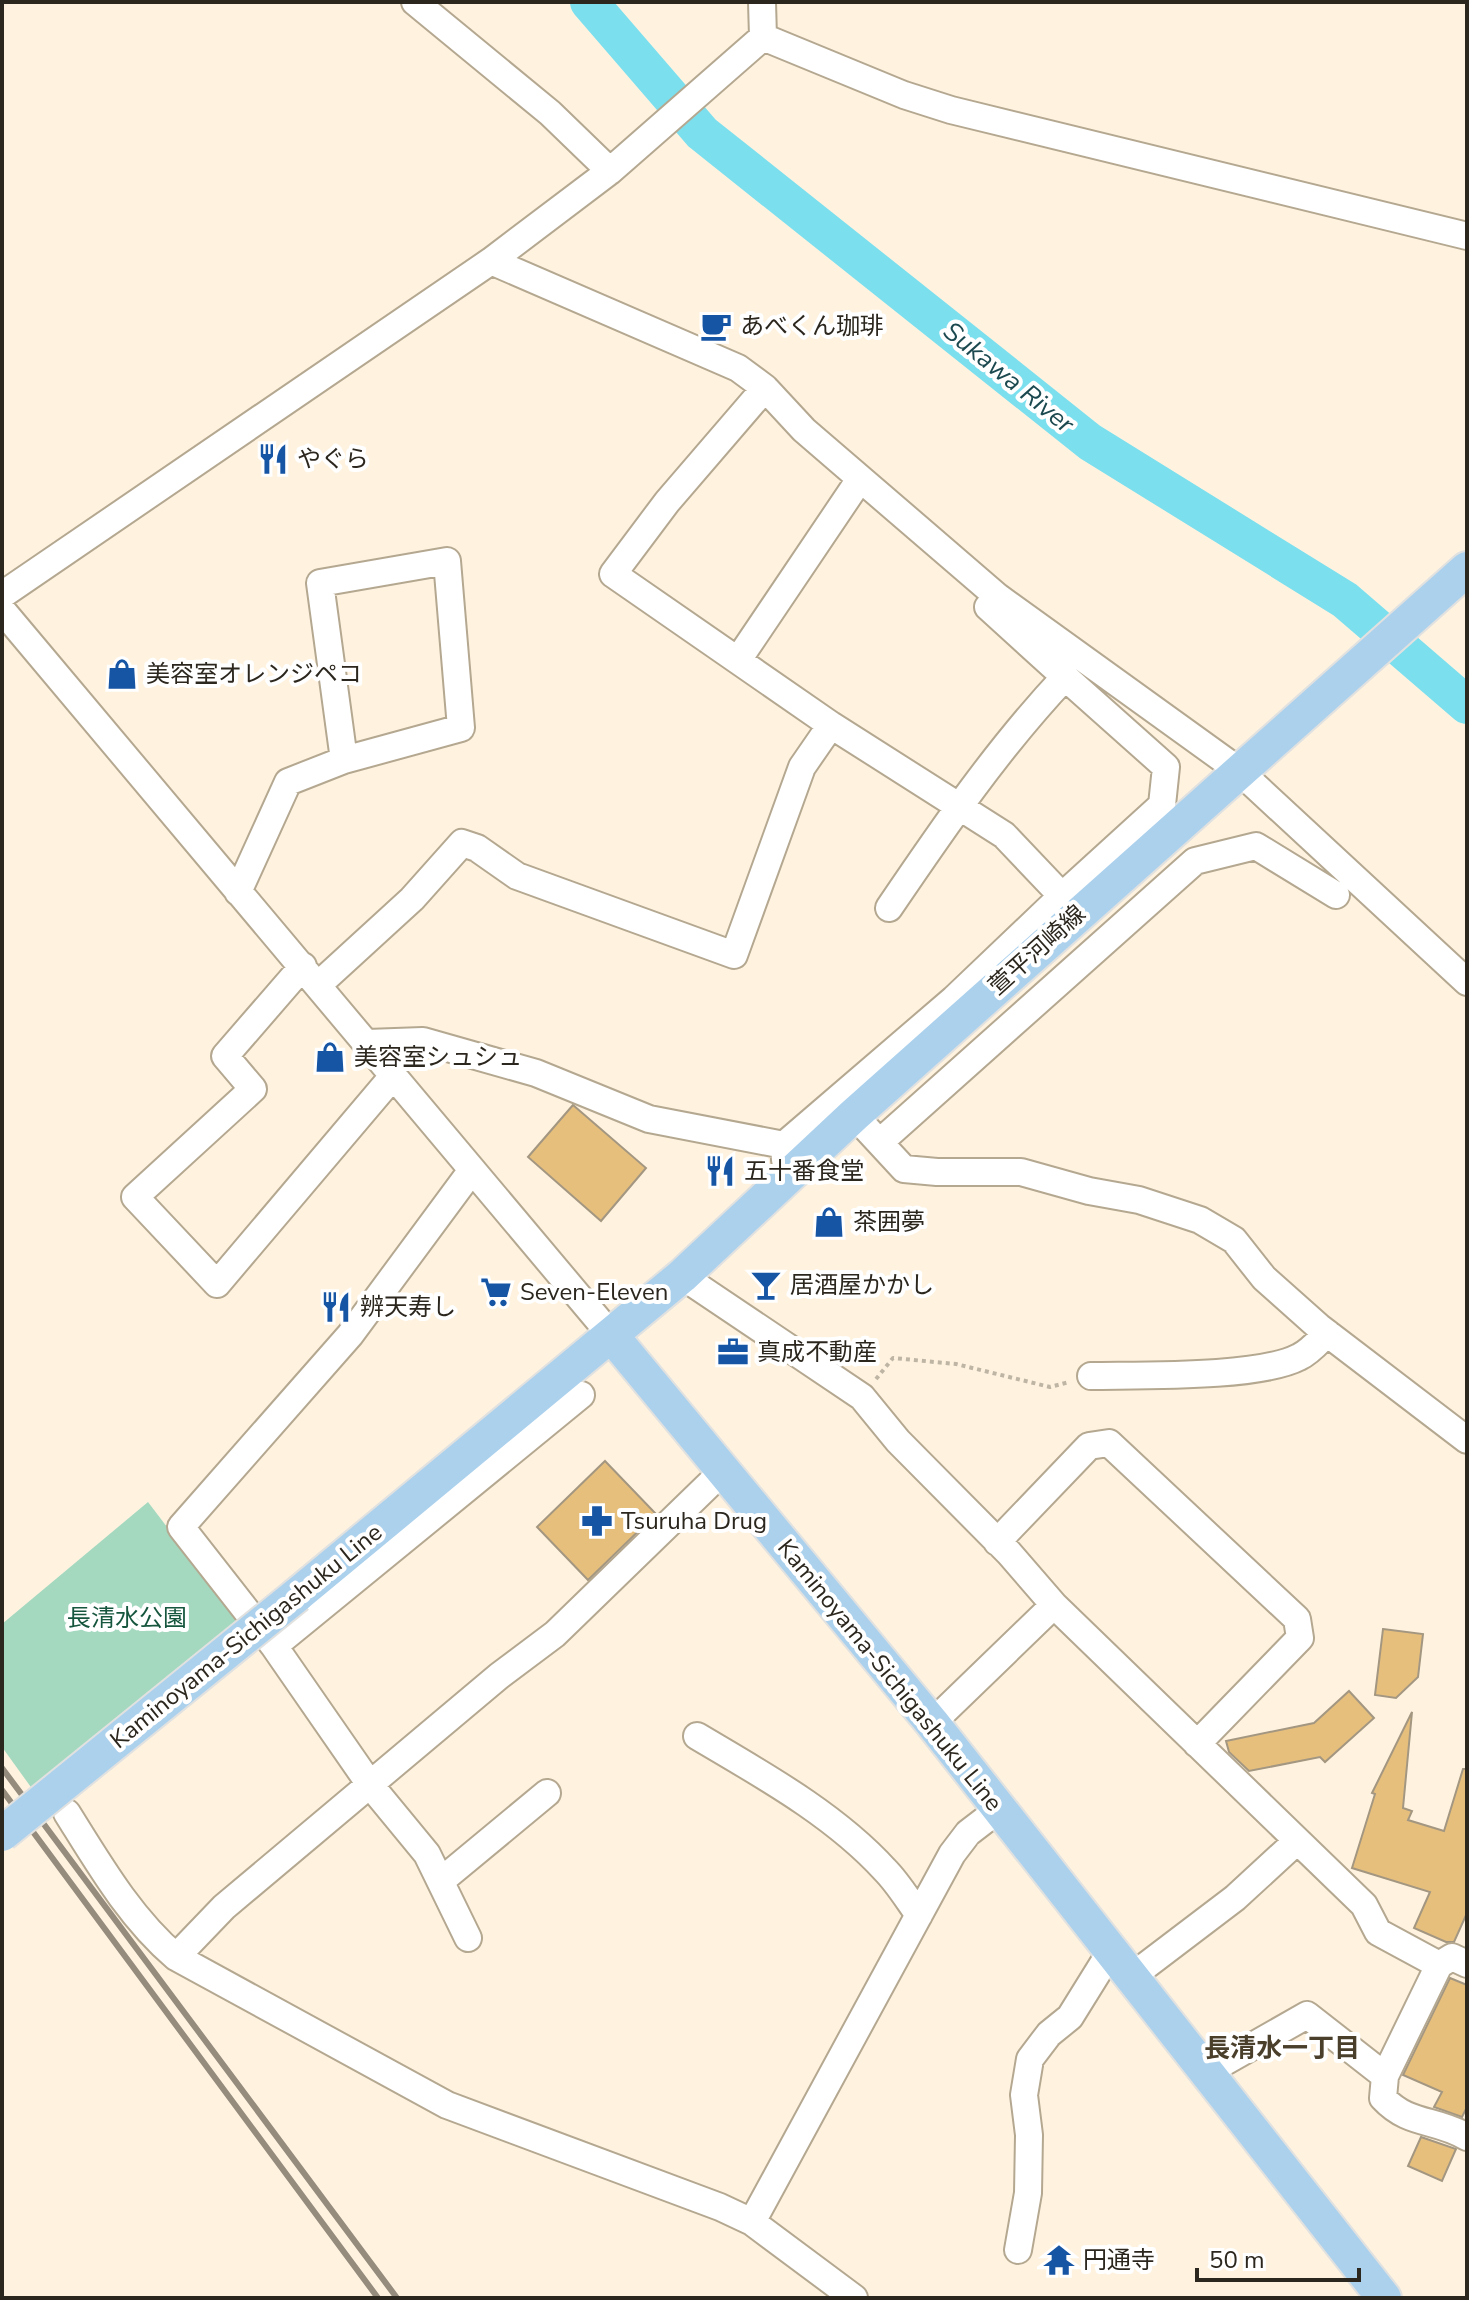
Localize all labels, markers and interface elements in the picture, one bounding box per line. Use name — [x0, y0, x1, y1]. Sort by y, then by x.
cafe icon: あべくん珈琲 — [699, 309, 733, 343]
place label: あべくん珈琲 — [740, 310, 884, 342]
water label: Sukawa River — [936, 314, 1082, 441]
restaurant icon: やぐら — [256, 442, 290, 476]
place label: やぐら — [297, 443, 369, 475]
shop icon: 美容室オレンジペコ — [105, 657, 139, 691]
place label: 美容室オレンジペコ — [146, 658, 362, 690]
street label: 萱平河崎線 — [982, 898, 1092, 1002]
shop icon: 美容室シュシュ — [313, 1040, 347, 1074]
place label: 美容室シュシュ — [354, 1041, 522, 1073]
restaurant icon: 五十番食堂 — [703, 1154, 737, 1188]
place label: 五十番食堂 — [744, 1155, 864, 1187]
shop icon: 茶囲夢 — [812, 1205, 846, 1239]
place label: 茶囲夢 — [853, 1206, 925, 1238]
bar icon: 居酒屋かかし — [749, 1268, 783, 1302]
place label: 居酒屋かかし — [790, 1269, 934, 1301]
supermarket icon: Seven-Eleven — [479, 1275, 513, 1309]
place label: Seven-Eleven — [520, 1276, 668, 1308]
restaurant icon: 辨天寿し — [319, 1290, 353, 1324]
place label: 辨天寿し — [360, 1291, 456, 1323]
office icon: 真成不動産 — [716, 1335, 750, 1369]
place label: 真成不動産 — [757, 1336, 877, 1368]
pharmacy icon: Tsuruha Drug — [580, 1504, 614, 1538]
place label: Tsuruha Drug — [621, 1505, 767, 1537]
street label: Kaminoyama-Sichigashuku Line — [103, 1516, 389, 1756]
street label: Kaminoyama-Sichigashuku Line — [770, 1532, 1010, 1818]
park label: 長清水公園 — [67, 1602, 187, 1634]
district label: 長清水一丁目 — [1204, 2031, 1360, 2066]
scale bar — [1197, 2232, 1359, 2282]
temple icon: 円通寺 — [1042, 2243, 1076, 2277]
place label: 円通寺 — [1083, 2244, 1155, 2276]
text: 50 m — [1209, 2244, 1265, 2276]

